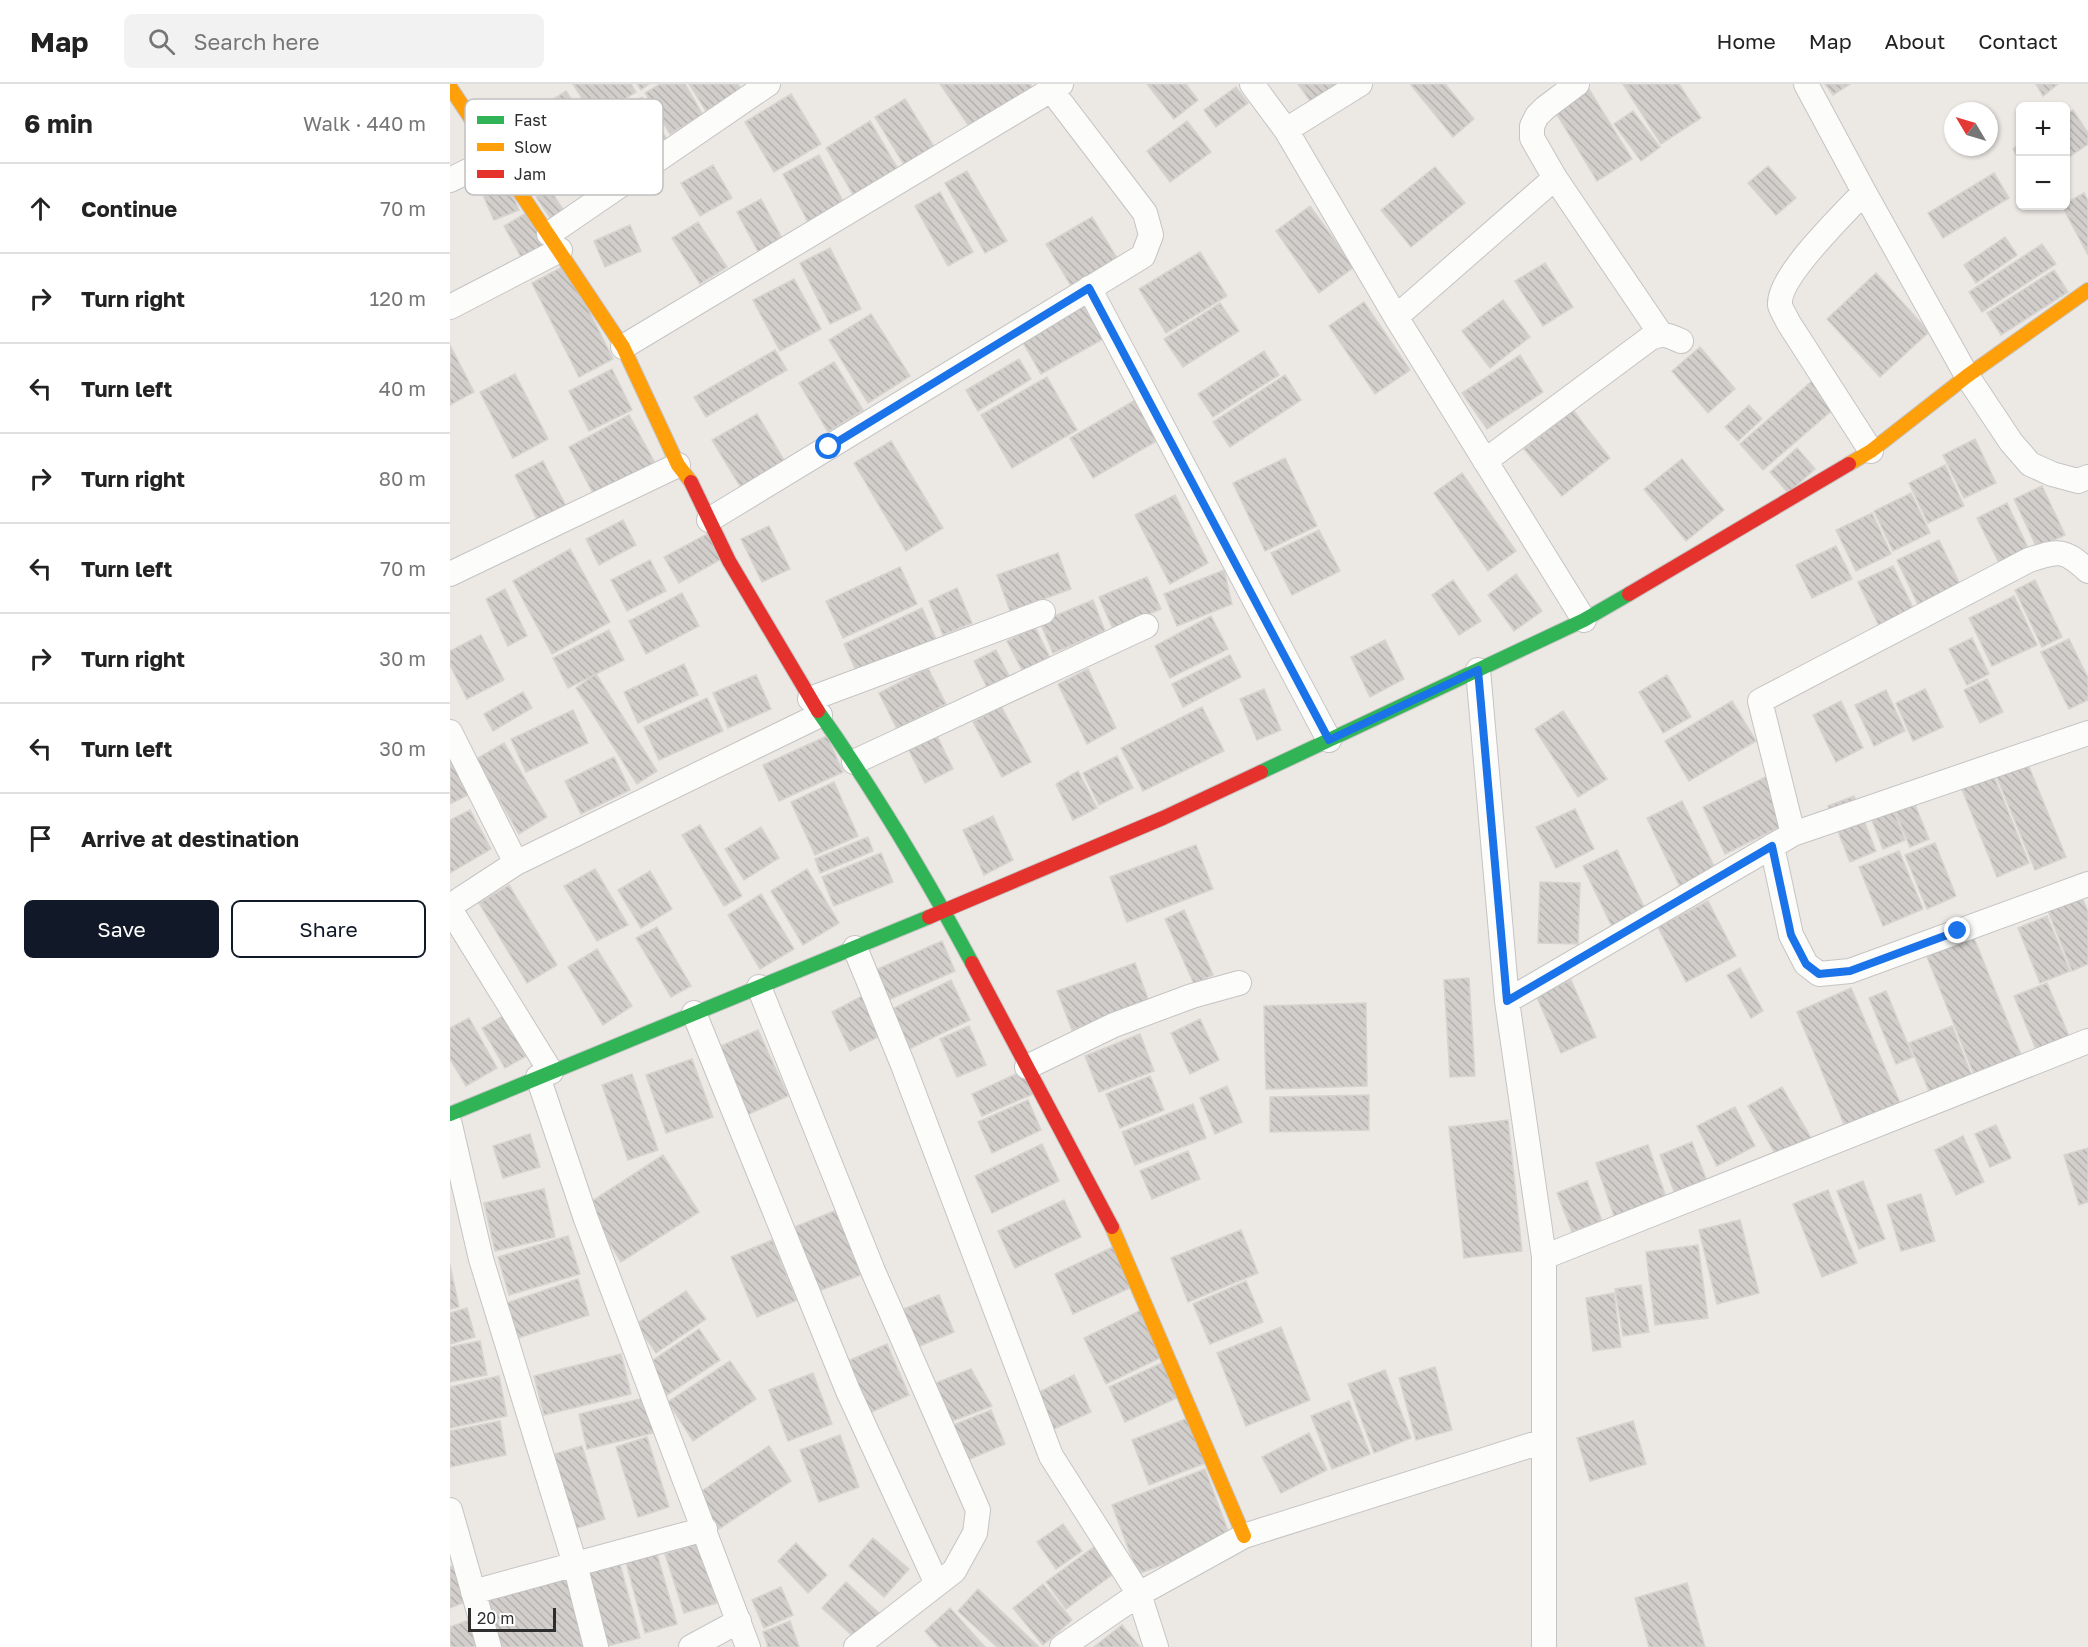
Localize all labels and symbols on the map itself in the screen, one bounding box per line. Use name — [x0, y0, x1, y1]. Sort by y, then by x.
legend — [465, 99, 663, 195]
north arrow — [1944, 102, 1998, 156]
text: Fast — [514, 110, 547, 130]
text: Slow — [514, 137, 552, 157]
text: Jam — [514, 164, 546, 184]
route start — [815, 433, 841, 459]
route end — [1944, 917, 1970, 943]
scale bar — [468, 1605, 556, 1632]

